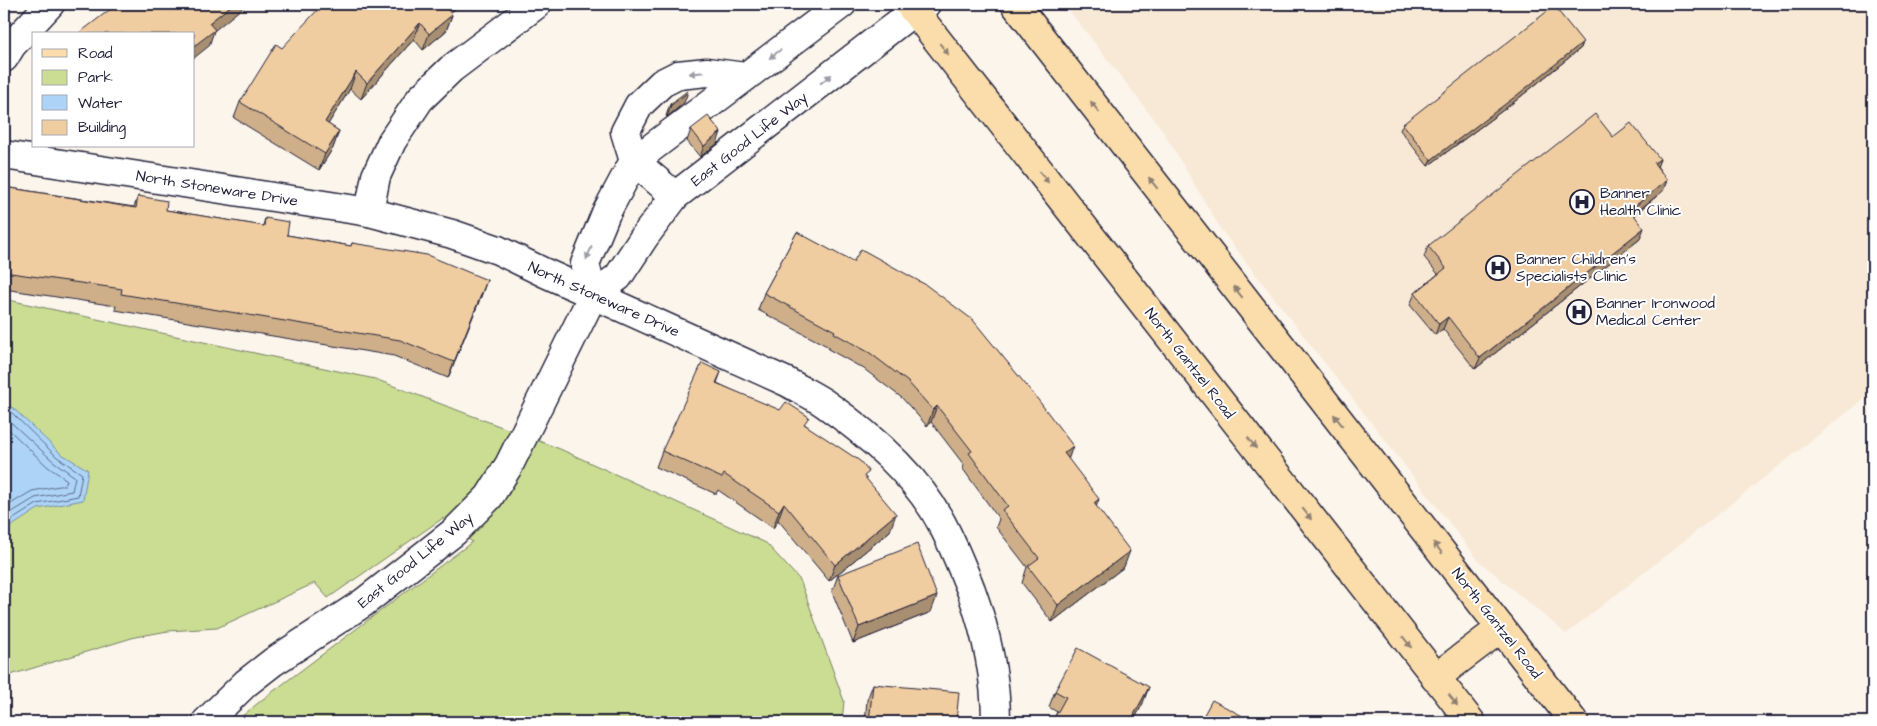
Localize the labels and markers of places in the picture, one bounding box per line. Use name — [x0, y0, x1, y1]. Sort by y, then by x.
place label: Banner Health Clinic — [1600, 183, 1682, 221]
hospital icon: Banner Health Clinic — [1569, 189, 1595, 215]
place label: Banner Children’s Specialists Clinic — [1516, 249, 1636, 287]
hospital icon: Banner Children’s Specialists Clinic — [1485, 255, 1511, 281]
place label: Banner Ironwood Medical Center — [1596, 293, 1715, 331]
hospital icon: Banner Ironwood Medical Center — [1566, 299, 1592, 325]

